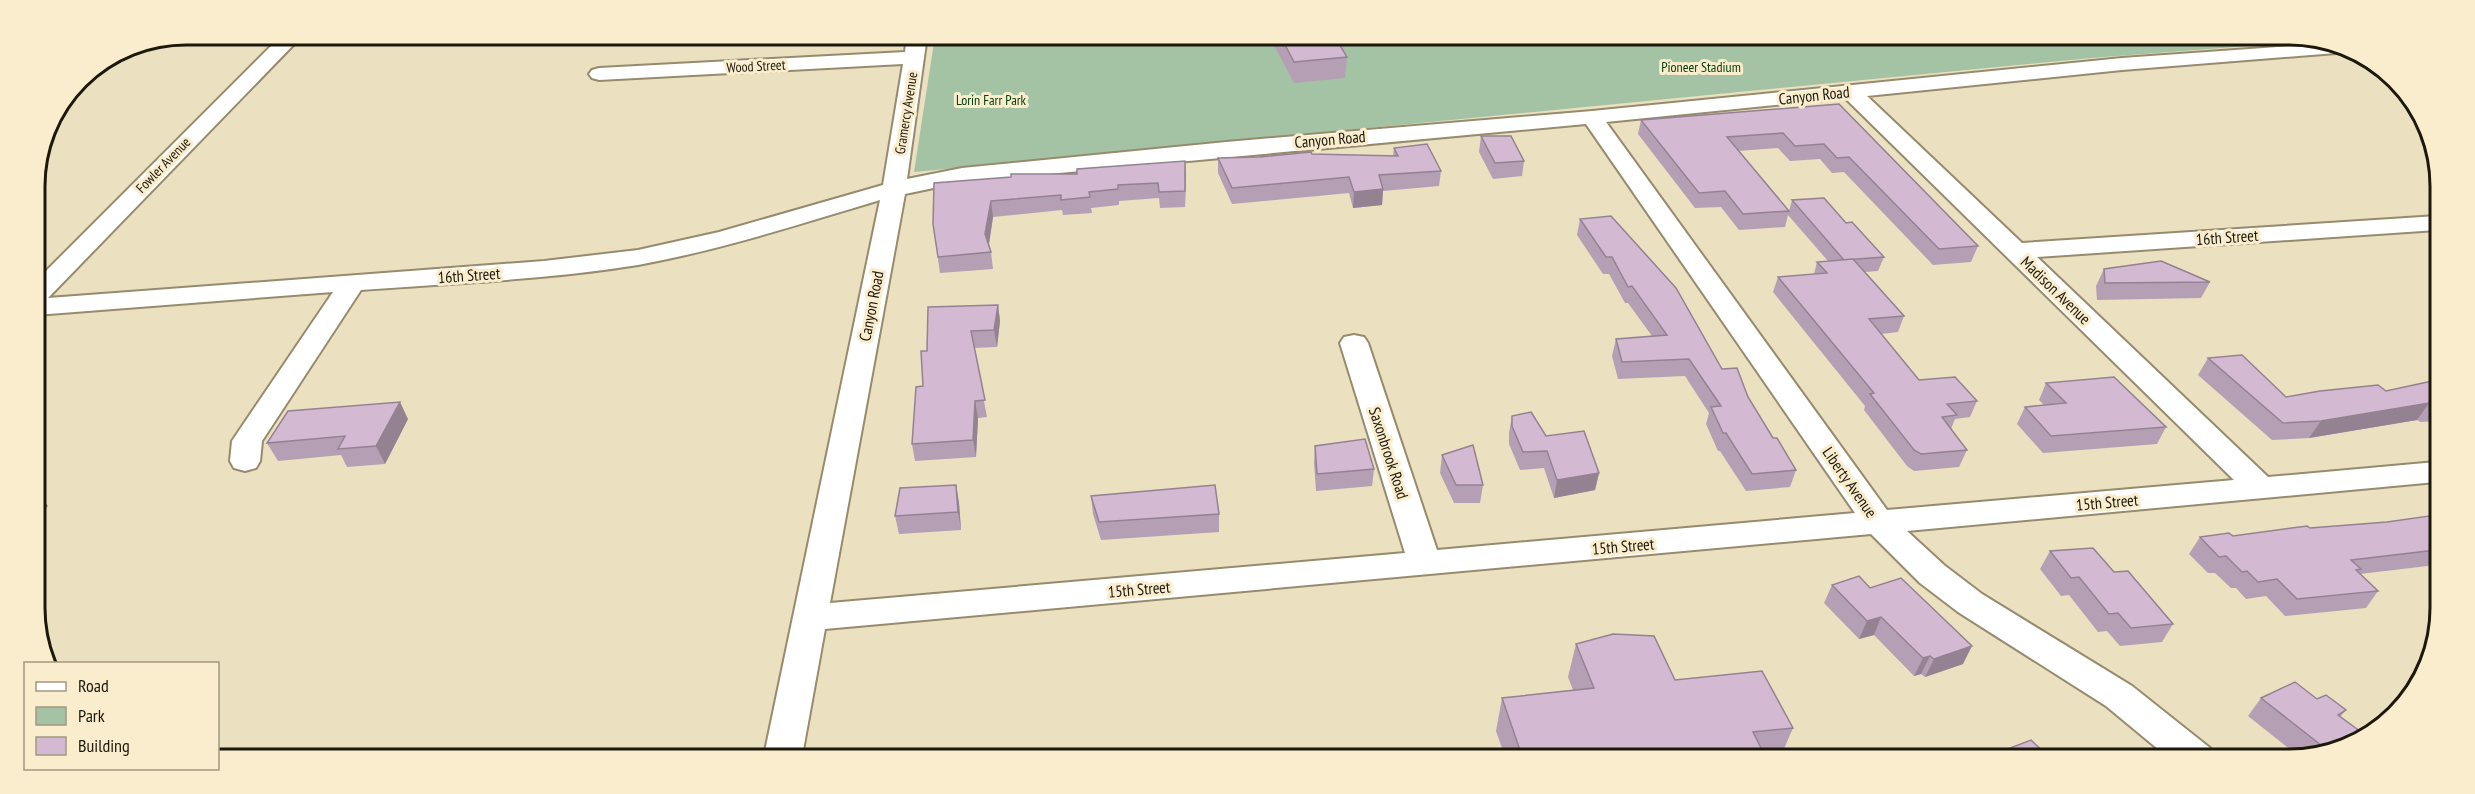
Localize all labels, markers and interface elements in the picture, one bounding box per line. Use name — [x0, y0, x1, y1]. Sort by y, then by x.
street label: Wood Street — [726, 55, 786, 77]
park label: Pioneer Stadium — [1661, 58, 1741, 76]
street label: Gramercy Avenue — [891, 71, 921, 155]
street label: Canyon Road — [1778, 81, 1851, 109]
park label: Lorin Farr Park — [956, 91, 1027, 109]
street label: Canyon Road — [1294, 126, 1366, 152]
street label: Fowler Avenue — [132, 133, 194, 197]
street label: 16th Street — [2195, 225, 2259, 249]
street label: Madison Avenue — [2017, 252, 2095, 328]
street label: 16th Street — [437, 263, 501, 287]
street label: Canyon Road — [854, 269, 888, 343]
street label: Saxonbrook Road — [1365, 405, 1413, 501]
street label: Liberty Avenue — [1818, 443, 1882, 521]
street label: 15th Street — [2075, 489, 2140, 515]
street label: 15th Street — [1591, 533, 1656, 559]
street label: 15th Street — [1107, 576, 1172, 602]
legend — [24, 662, 219, 770]
text: Road — [78, 674, 109, 697]
text: Park — [78, 704, 105, 727]
text: Building — [78, 734, 130, 757]

